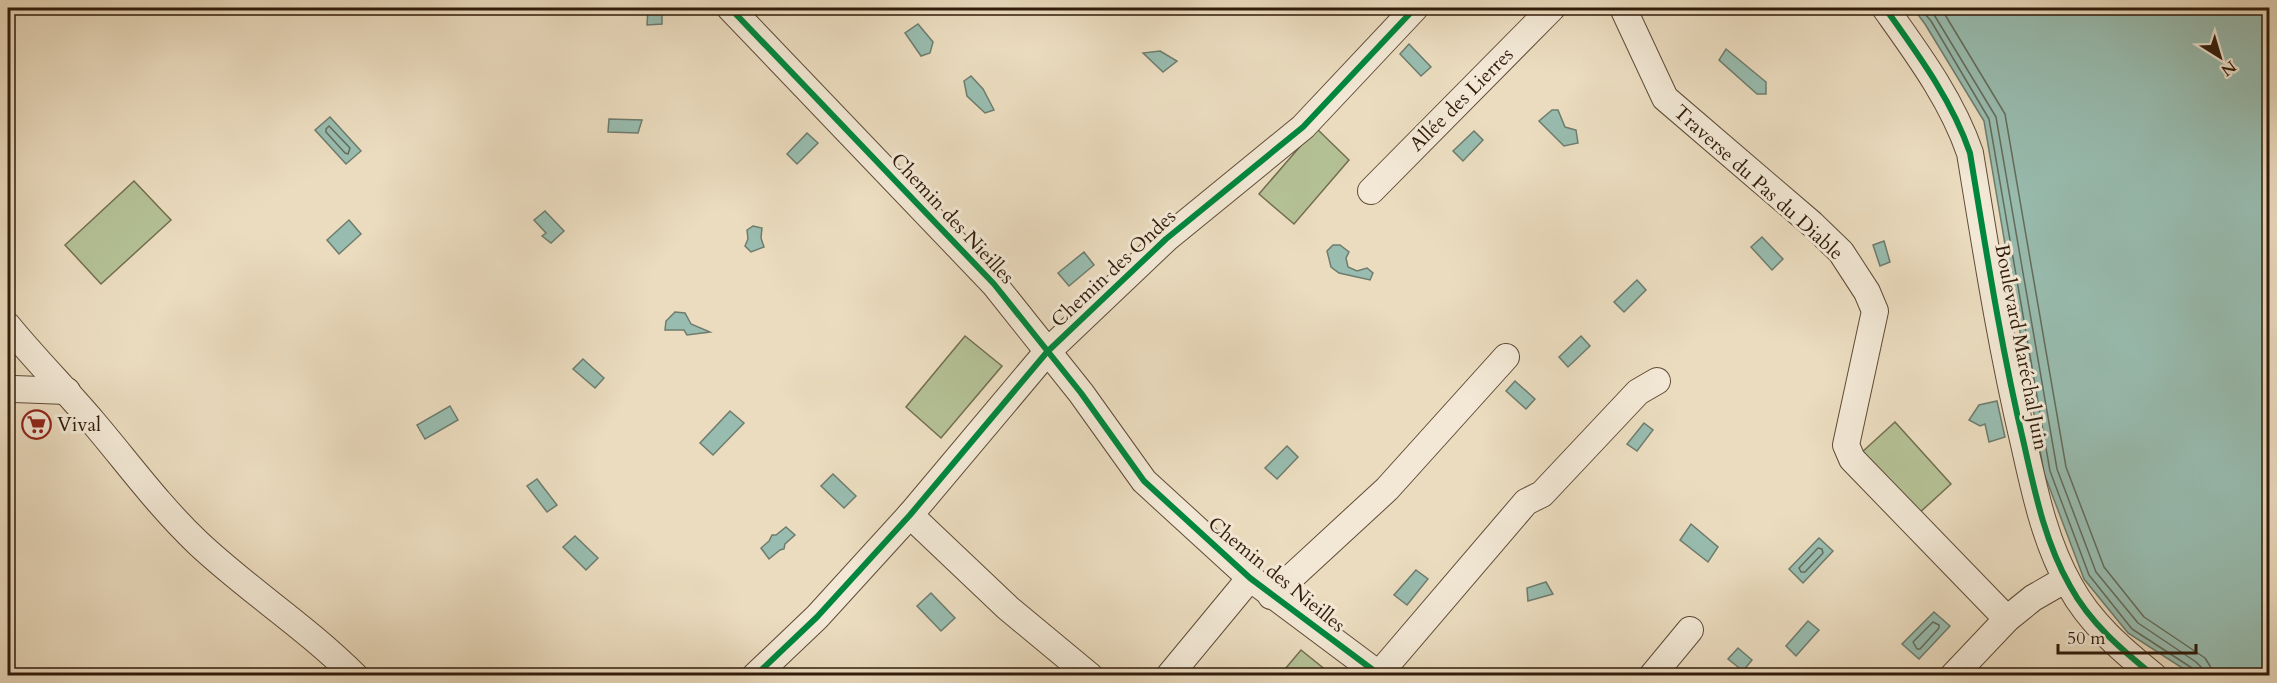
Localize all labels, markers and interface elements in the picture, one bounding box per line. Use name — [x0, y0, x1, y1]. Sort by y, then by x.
north arrow — [2190, 27, 2250, 87]
street label: Allée des Lierres — [1403, 41, 1519, 157]
text: N — [2216, 55, 2241, 81]
street label: Traverse du Pas du Diable — [1668, 99, 1850, 266]
street label: Chemin des Nieilles — [885, 147, 1020, 290]
street label: Chemin des Ondes — [1045, 203, 1182, 333]
street label: Boulevard Maréchal Juin — [1988, 242, 2055, 453]
supermarket icon: Vival — [20, 408, 52, 440]
place label: Vival — [57, 411, 101, 438]
street label: Chemin des Nieilles — [1202, 510, 1351, 638]
scale bar — [2058, 617, 2196, 655]
text: 50 m — [2067, 626, 2106, 651]

